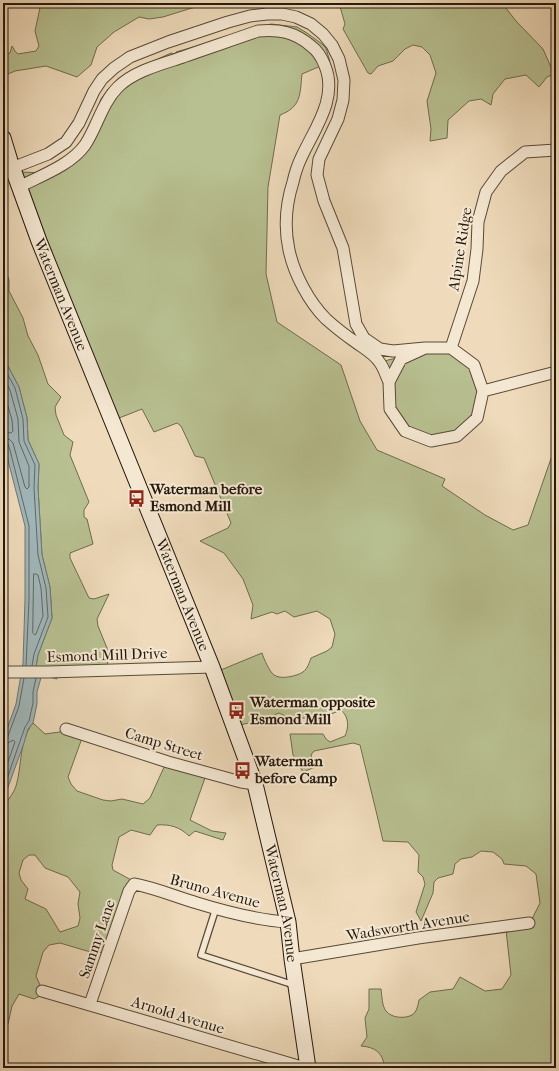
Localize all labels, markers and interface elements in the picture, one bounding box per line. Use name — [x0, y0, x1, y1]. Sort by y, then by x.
street label: Alpine Ridge — [444, 205, 476, 293]
street label: Waterman Avenue — [30, 235, 92, 354]
place label: Waterman before Esmond Mill — [149, 480, 263, 515]
bus stop icon: Waterman before Esmond Mill — [127, 488, 147, 508]
street label: Waterman Avenue — [151, 535, 214, 654]
street label: Esmond Mill Drive — [46, 644, 168, 666]
place label: Waterman opposite Esmond Mill — [249, 693, 376, 728]
bus stop icon: Waterman opposite Esmond Mill — [227, 701, 247, 721]
street label: Camp Street — [123, 724, 206, 765]
place label: Waterman before Camp — [254, 752, 337, 787]
bus stop icon: Waterman before Camp — [232, 760, 252, 780]
street label: Waterman Avenue — [261, 842, 301, 964]
street label: Bruno Avenue — [168, 870, 263, 912]
street label: Sammy Lane — [75, 897, 119, 981]
street label: Wadsworth Avenue — [344, 907, 471, 945]
street label: Arnold Avenue — [128, 992, 227, 1038]

